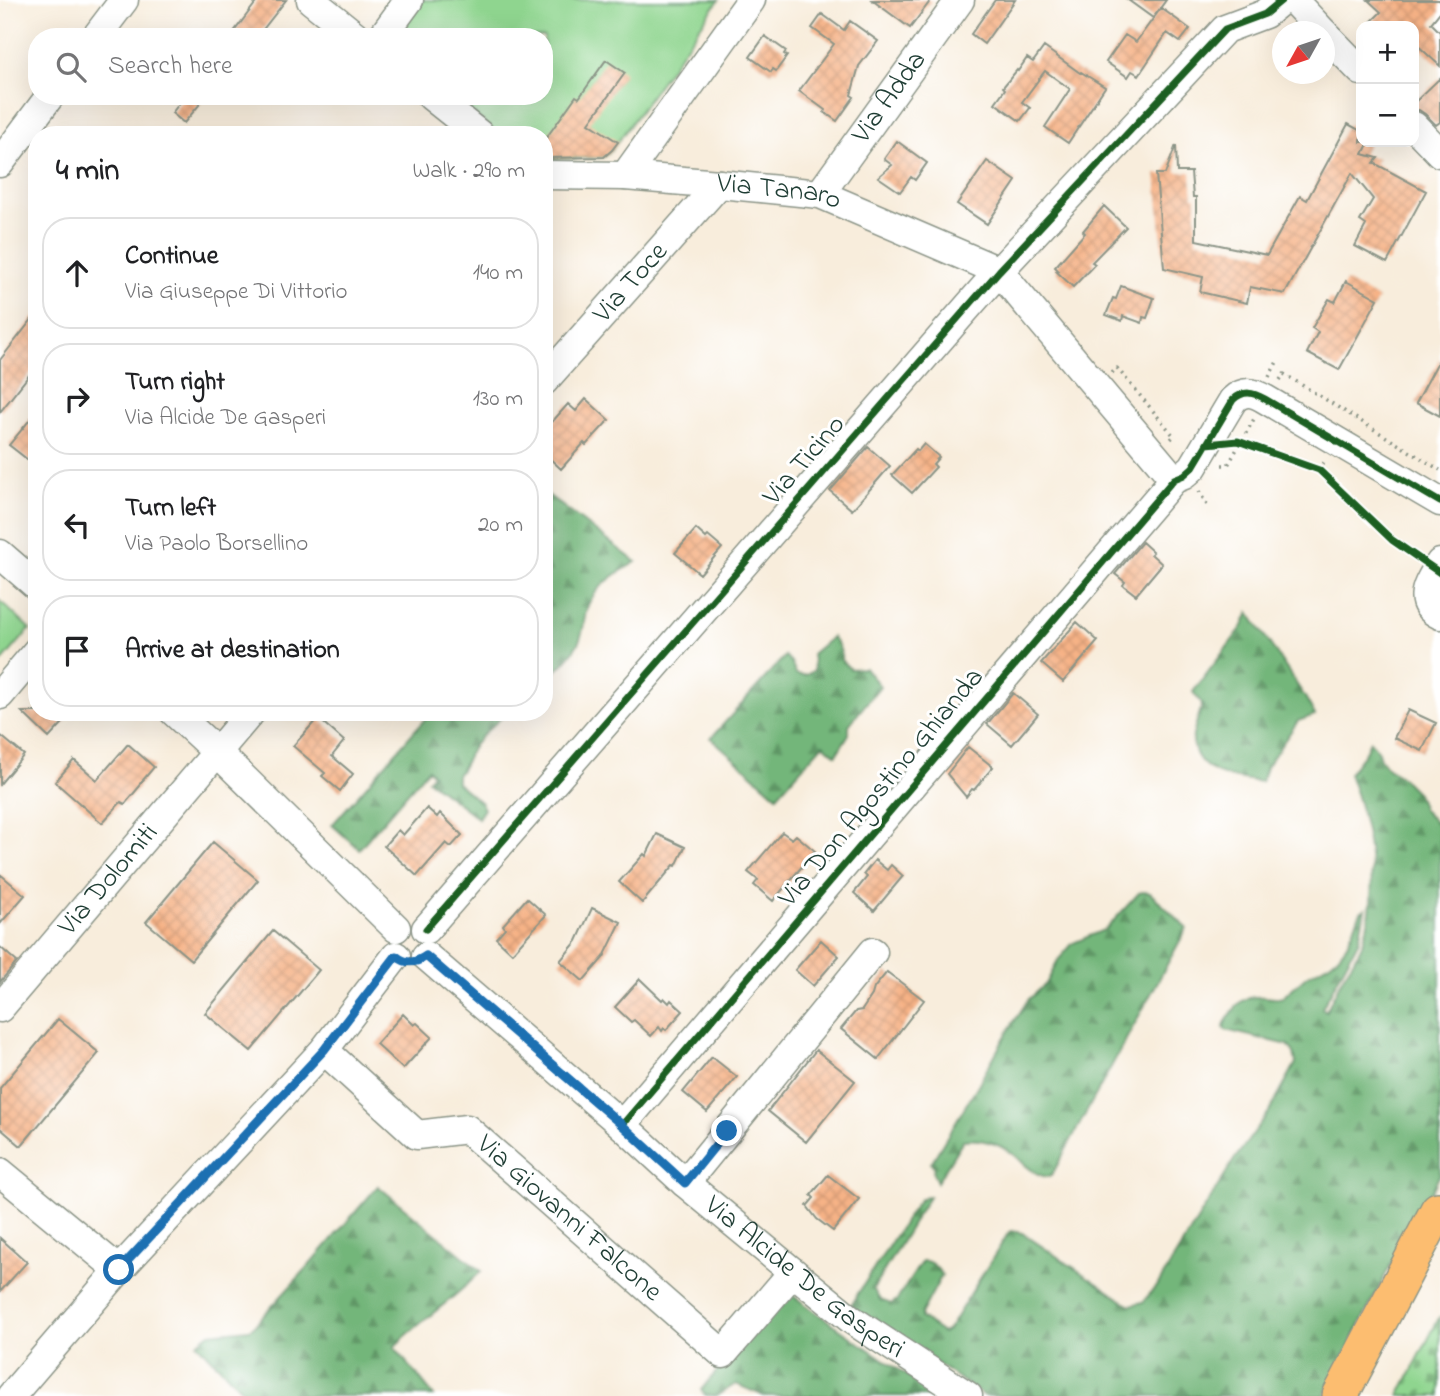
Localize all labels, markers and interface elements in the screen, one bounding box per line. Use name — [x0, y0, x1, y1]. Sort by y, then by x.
north arrow — [1272, 21, 1335, 84]
map controls — [1356, 21, 1419, 147]
button: + — [1356, 21, 1419, 84]
search box — [28, 28, 553, 105]
street label: Via Adda — [842, 43, 937, 153]
icon: search — [52, 48, 90, 86]
text: Search here — [108, 48, 233, 86]
button: − — [1356, 84, 1419, 147]
text: 4 min — [56, 150, 119, 194]
text: Walk · 290 m — [413, 155, 525, 188]
street label: Via Tanaro — [714, 163, 848, 221]
street label: Via Toce — [583, 233, 679, 333]
text: Continue — [125, 238, 218, 276]
icon: ahead — [58, 254, 96, 292]
text: 140 m — [473, 257, 523, 290]
text: Via Giuseppe Di Vittorio — [125, 276, 348, 309]
text: Turn right — [125, 364, 225, 402]
icon: right — [58, 380, 96, 418]
text: 130 m — [473, 383, 523, 416]
text: Via Alcide De Gasperi — [125, 402, 326, 435]
street label: Via Ticino — [753, 407, 856, 516]
text: Turn left — [125, 490, 216, 528]
icon: left — [58, 506, 96, 544]
text: 20 m — [478, 509, 523, 542]
text: Via Paolo Borsellino — [125, 528, 308, 561]
icon: arrive — [58, 632, 96, 670]
text: Arrive at destination — [125, 632, 340, 670]
street label: Via Don Agostino Ghianda — [769, 659, 995, 918]
street label: Via Dolomiti — [48, 815, 168, 946]
route end — [711, 1115, 742, 1146]
street label: Via Giovanni Falcone — [466, 1125, 671, 1312]
street label: Via Alcide De Gasperi — [694, 1186, 913, 1370]
route start — [103, 1254, 134, 1285]

